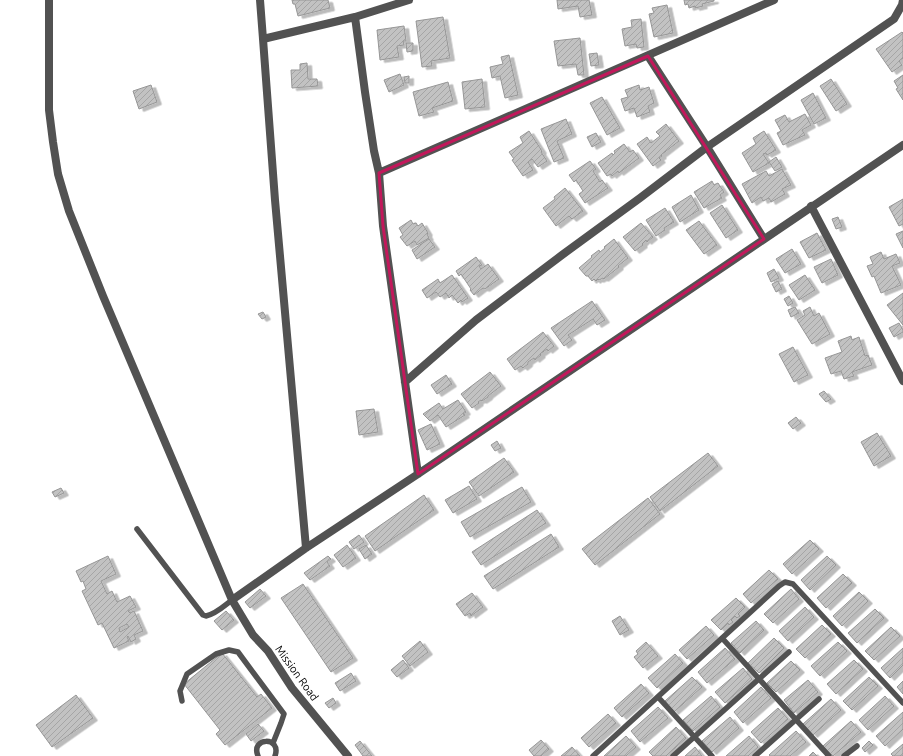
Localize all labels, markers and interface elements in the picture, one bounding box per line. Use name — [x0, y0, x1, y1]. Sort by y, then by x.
street label: Mission Road — [273, 643, 321, 703]

